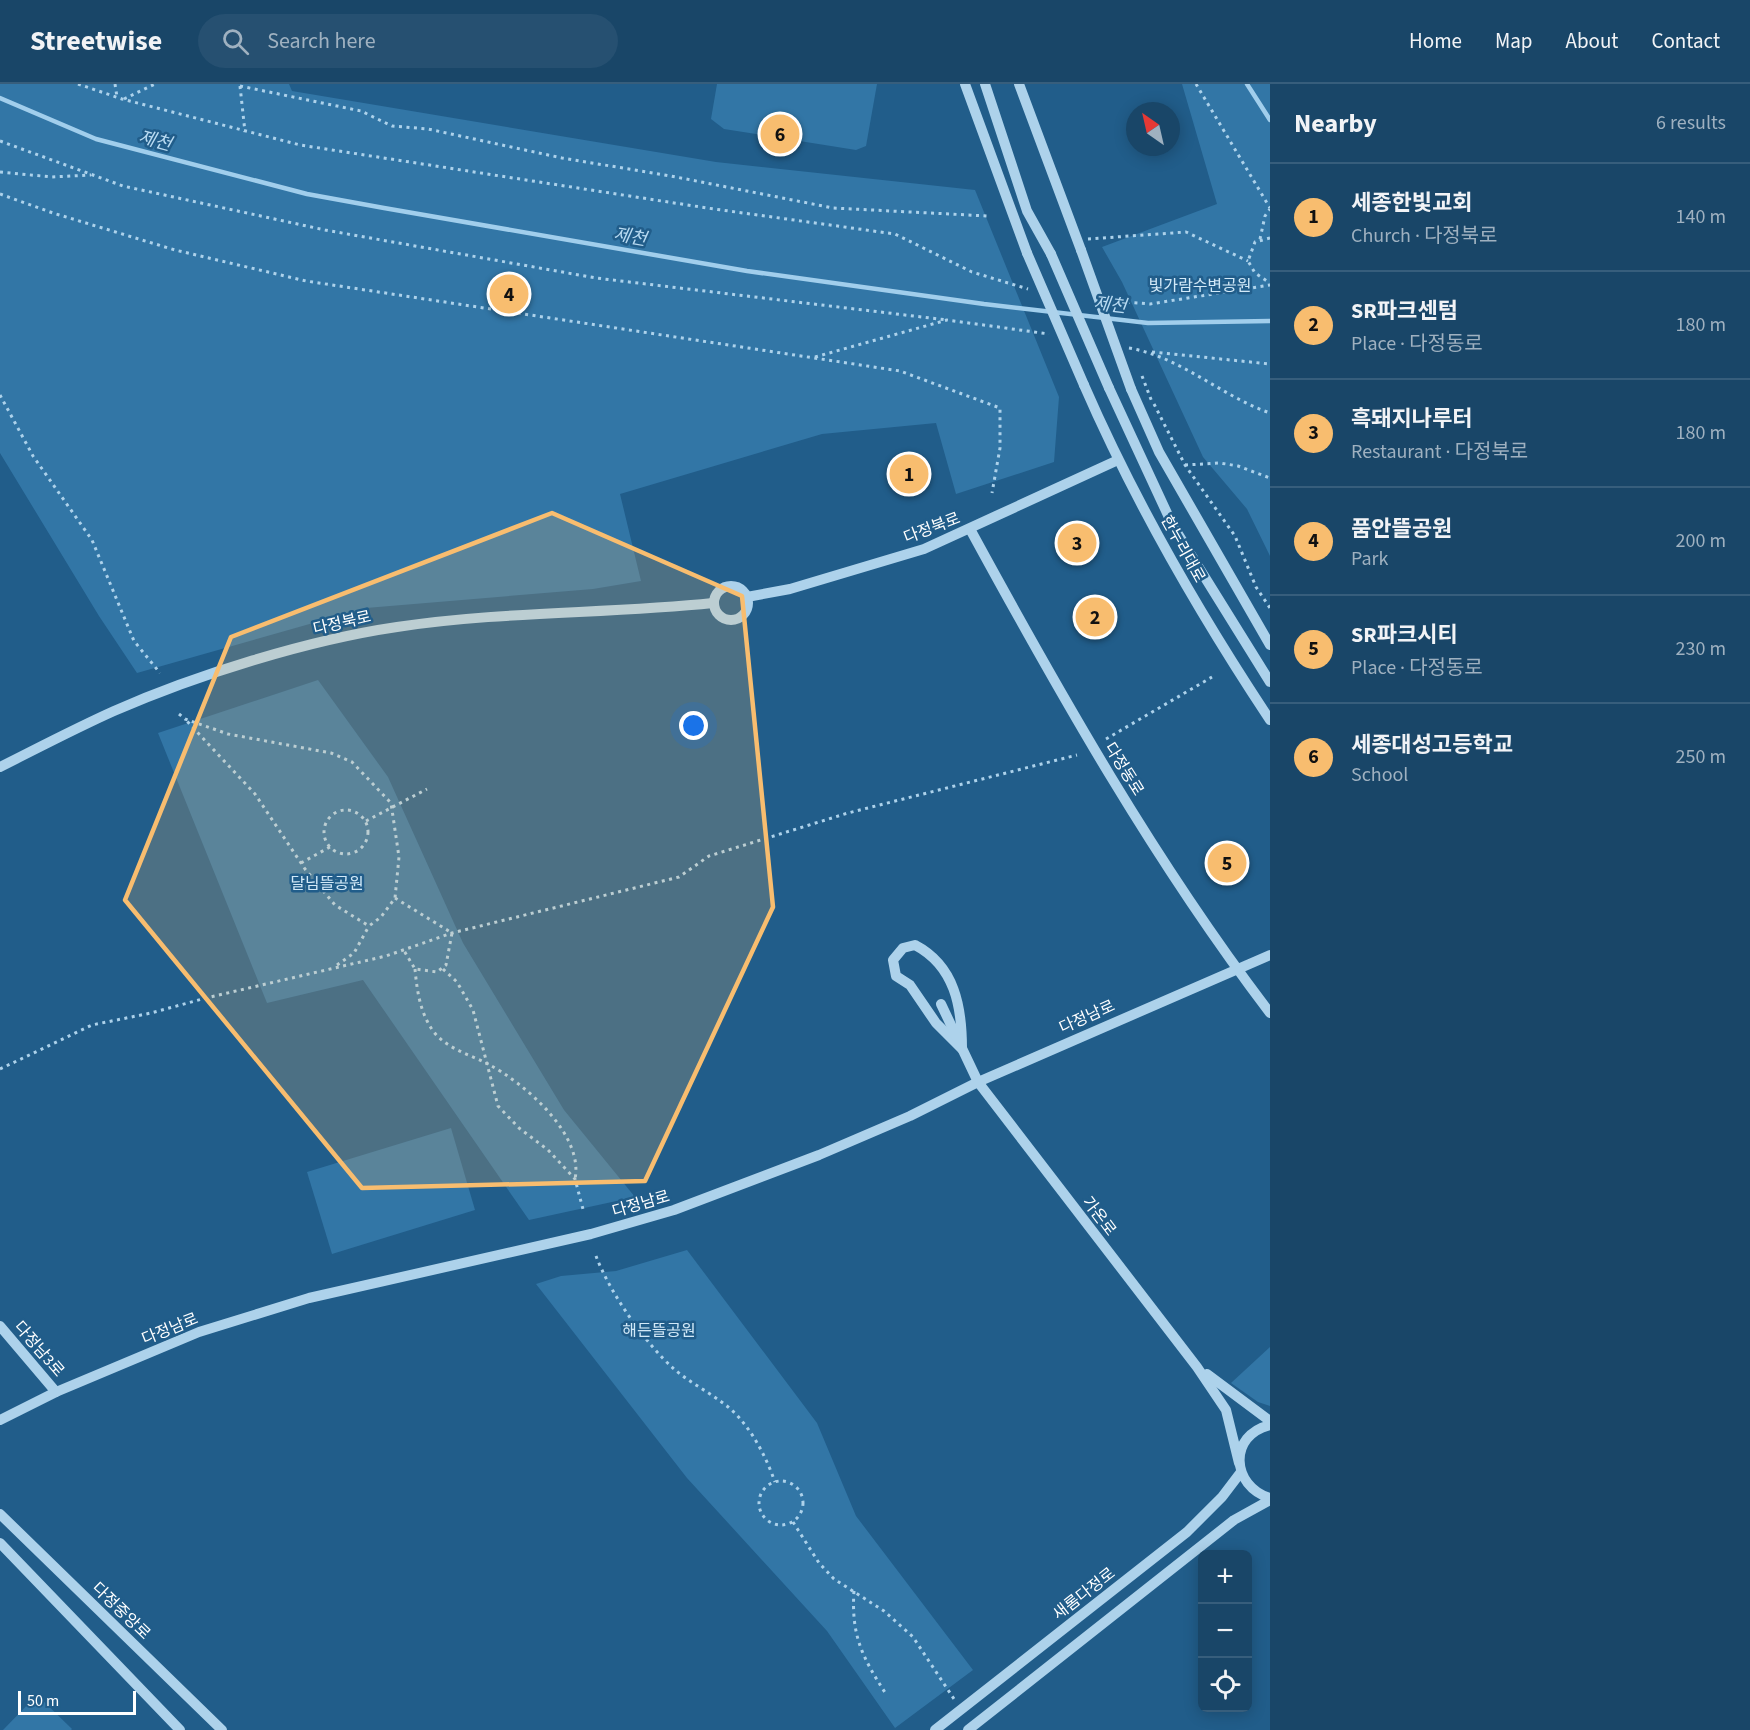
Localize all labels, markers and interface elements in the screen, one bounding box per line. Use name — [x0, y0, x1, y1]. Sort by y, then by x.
search box — [198, 14, 618, 68]
text: Streetwise — [30, 21, 162, 61]
icon: search — [219, 25, 252, 58]
text: Search here — [267, 25, 376, 57]
text: Home — [1409, 26, 1462, 56]
text: Map — [1495, 26, 1533, 56]
text: About — [1566, 26, 1618, 56]
text: Contact — [1651, 26, 1720, 56]
north arrow — [1126, 102, 1180, 156]
text: Nearby — [1294, 105, 1377, 142]
text: 6 results — [1656, 109, 1726, 137]
pin: 6 — [760, 112, 800, 156]
water label: 제천 — [136, 125, 177, 158]
text: 세종한빛교회 — [1351, 187, 1472, 219]
text: 1 — [1308, 203, 1319, 231]
text: 140 m — [1676, 203, 1726, 231]
water label: 제천 — [612, 222, 651, 253]
text: Church · 다정북로 — [1351, 222, 1498, 250]
pin: 4 — [490, 272, 528, 316]
park label: 빛가람수변공원 — [1148, 275, 1252, 297]
water label: 제천 — [1092, 291, 1130, 320]
text: SR파크센텀 — [1351, 295, 1458, 327]
text: 2 — [1308, 311, 1319, 339]
text: 180 m — [1676, 311, 1726, 339]
text: Place · 다정동로 — [1351, 330, 1483, 358]
text: 흑돼지나루터 — [1351, 403, 1472, 435]
text: 3 — [1308, 419, 1319, 447]
text: 180 m — [1676, 419, 1726, 447]
text: Restaurant · 다정북로 — [1351, 438, 1528, 466]
pin: 1 — [890, 452, 928, 496]
street label: 다정북로 — [901, 507, 964, 549]
street label: 한누리대로 — [1156, 511, 1211, 587]
text: 품안뜰공원 — [1351, 513, 1452, 545]
pin: 3 — [1058, 520, 1096, 566]
text: 4 — [1308, 527, 1319, 555]
text: 200 m — [1676, 527, 1726, 555]
text: Park — [1351, 545, 1388, 573]
pin: 2 — [1076, 594, 1114, 640]
street label: 다정북로 — [311, 606, 373, 640]
text: SR파크시티 — [1351, 619, 1458, 651]
text: 5 — [1308, 635, 1319, 663]
text: 230 m — [1676, 635, 1726, 663]
text: Place · 다정동로 — [1351, 654, 1483, 682]
your location — [679, 711, 708, 740]
text: 세종대성고등학교 — [1351, 729, 1513, 761]
street label: 다정동로 — [1099, 738, 1149, 800]
text: 6 — [1308, 743, 1319, 771]
text: 250 m — [1676, 743, 1726, 771]
text: School — [1351, 761, 1408, 789]
pin: 5 — [1208, 840, 1246, 886]
park label: 달님뜰공원 — [290, 873, 364, 895]
street label: 다정남로 — [1056, 995, 1119, 1039]
street label: 다정남로 — [610, 1185, 673, 1223]
street label: 가온로 — [1077, 1192, 1121, 1240]
street label: 다정남로 — [139, 1308, 202, 1350]
street label: 다정남3로 — [9, 1317, 69, 1382]
park label: 해든뜰공원 — [622, 1320, 696, 1342]
map controls — [1198, 1550, 1252, 1712]
button: + — [1198, 1550, 1252, 1604]
street label: 새롬다정로 — [1048, 1563, 1120, 1625]
street label: 다정중앙로 — [87, 1578, 155, 1645]
button: − — [1198, 1604, 1252, 1658]
button: locate — [1198, 1658, 1252, 1712]
scale bar — [18, 1688, 136, 1716]
text: 50 m — [27, 1690, 59, 1712]

